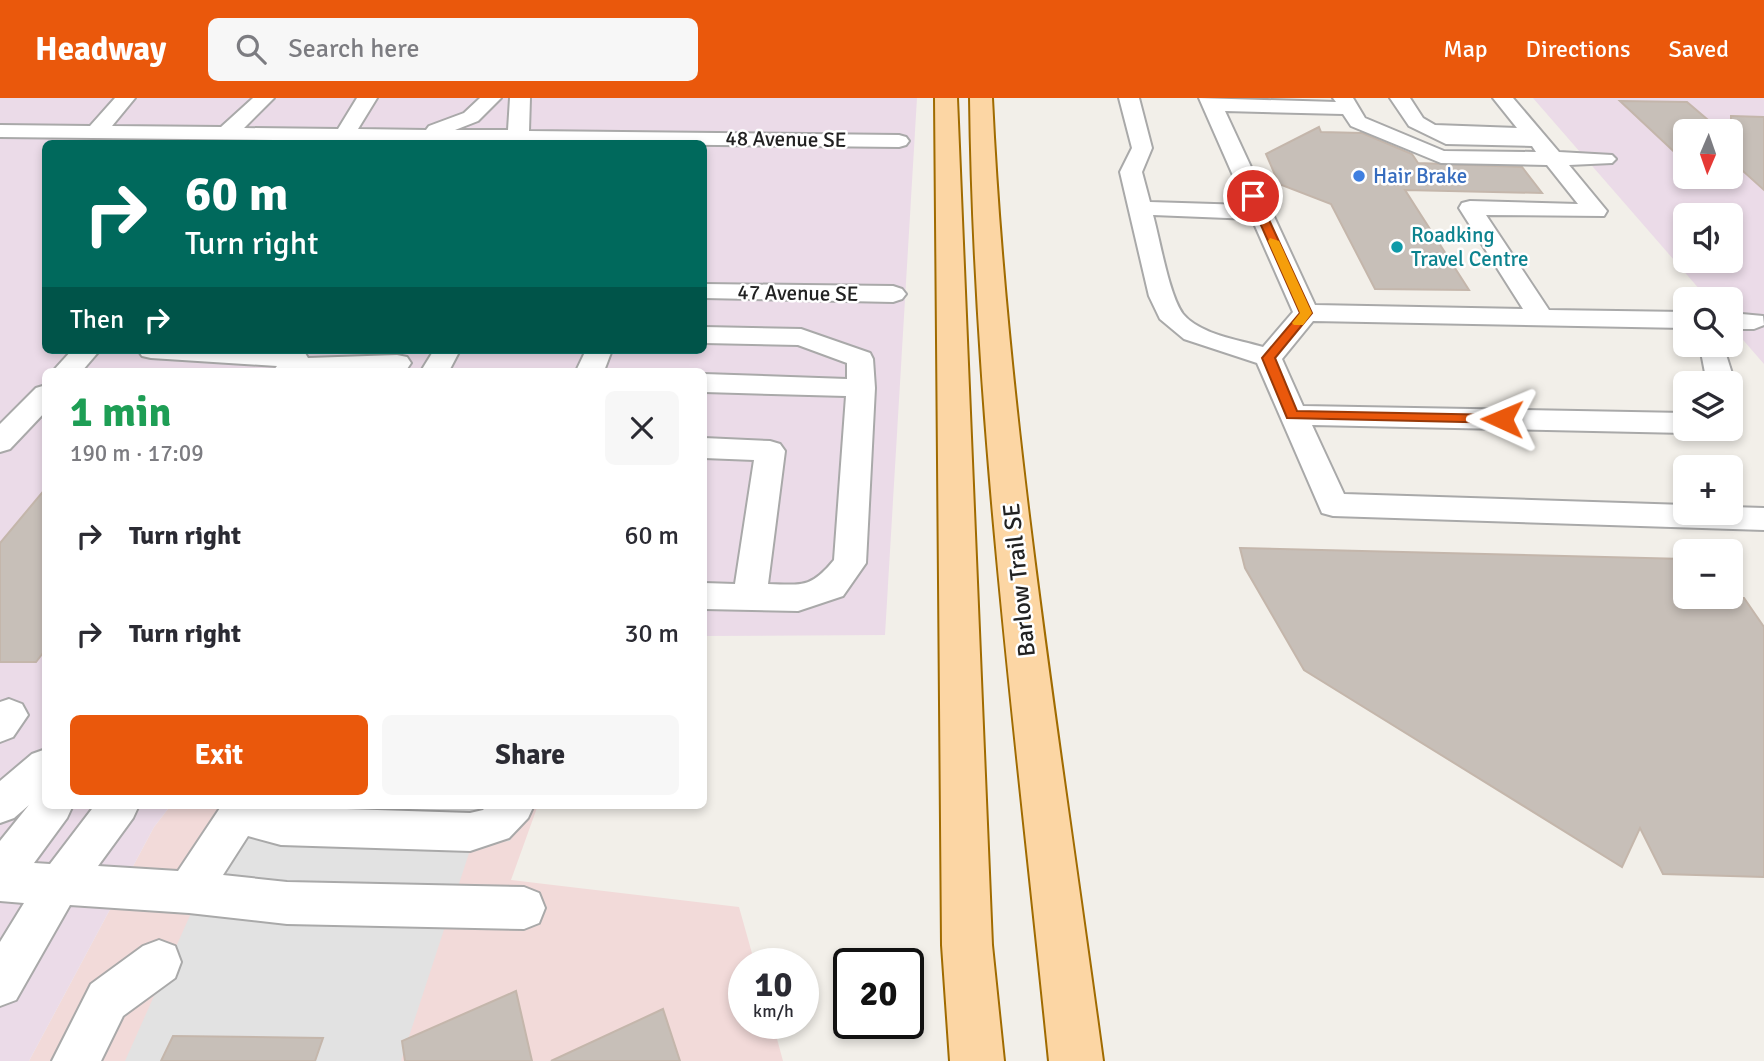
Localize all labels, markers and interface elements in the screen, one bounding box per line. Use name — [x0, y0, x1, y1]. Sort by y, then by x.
search box — [208, 18, 698, 81]
text: Headway — [35, 29, 166, 70]
icon: search — [232, 30, 270, 68]
text: Search here — [288, 33, 419, 65]
text: Map — [1443, 34, 1488, 64]
text: Directions — [1526, 34, 1631, 64]
text: Saved — [1669, 34, 1729, 64]
north arrow — [1673, 119, 1743, 189]
map controls — [1673, 119, 1743, 609]
street label: 48 Avenue SE — [725, 125, 847, 153]
place label: Hair Brake — [1373, 163, 1467, 189]
text: 60 m — [185, 164, 288, 224]
pin — [1223, 166, 1283, 226]
icon: right — [70, 168, 161, 259]
marker: Hair Brake — [1351, 168, 1367, 184]
icon: arrive — [1234, 177, 1272, 215]
button: sound — [1673, 203, 1743, 273]
place label: Roadking Travel Centre — [1411, 222, 1528, 272]
text: Turn right — [185, 224, 318, 263]
marker: Roadking Travel Centre — [1389, 239, 1405, 255]
street label: 47 Avenue SE — [737, 279, 859, 307]
button: search — [1673, 287, 1743, 357]
icon: right — [138, 301, 176, 339]
text: Then — [70, 304, 124, 336]
button: layers — [1673, 371, 1743, 441]
position arrow — [1465, 382, 1539, 456]
text: 1 min — [70, 387, 171, 438]
button: close — [605, 391, 679, 465]
text: 190 m · 17:09 — [70, 439, 204, 468]
button: + — [1673, 455, 1743, 525]
street label: Barlow Trail SE — [996, 502, 1042, 658]
icon: right — [70, 517, 108, 555]
text: Turn right — [129, 520, 241, 552]
text: 60 m — [624, 520, 679, 552]
button: − — [1673, 539, 1743, 609]
icon: right — [70, 615, 108, 653]
text: Turn right — [129, 618, 241, 650]
text: 30 m — [624, 618, 679, 650]
button: Exit — [70, 715, 368, 795]
button: Share — [382, 715, 679, 795]
speed limit sign: 20 — [833, 948, 924, 1039]
text: 10 — [755, 963, 792, 1006]
text: km/h — [753, 1000, 794, 1022]

